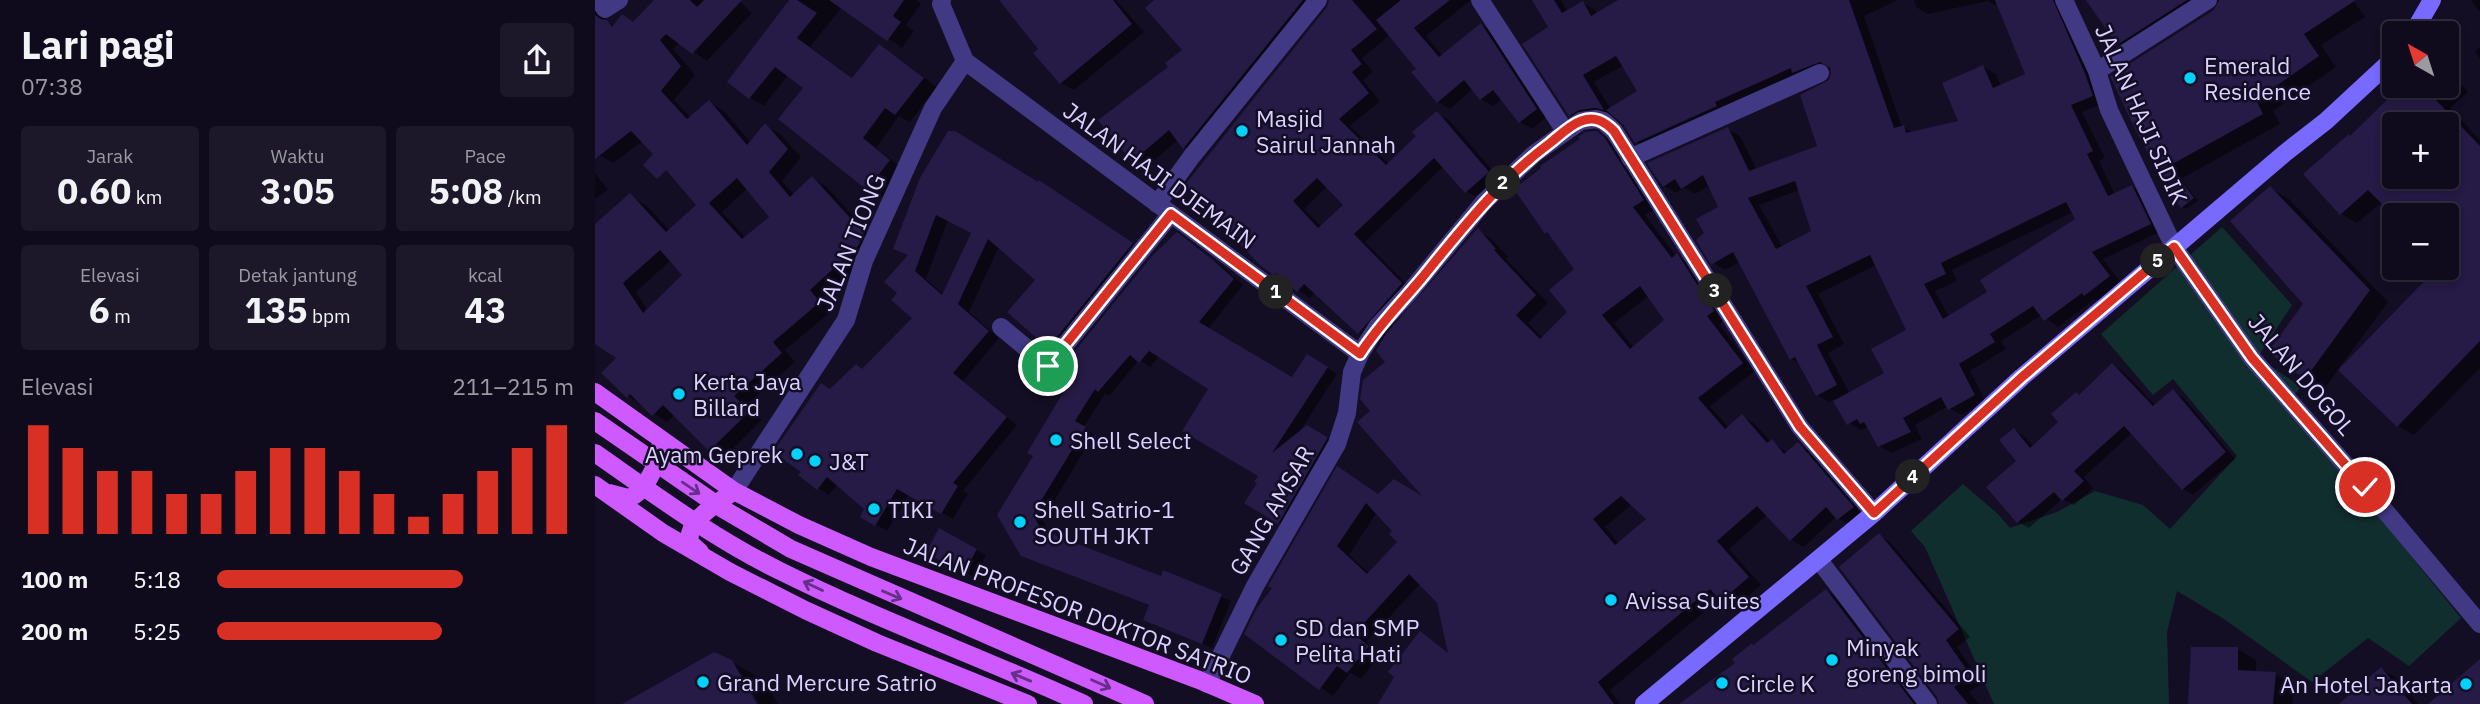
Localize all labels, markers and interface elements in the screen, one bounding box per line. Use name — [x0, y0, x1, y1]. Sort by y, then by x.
street label: JALAN HAJI SIDIK — [2089, 19, 2195, 209]
text: Lari pagi — [21, 20, 175, 69]
north arrow — [2382, 21, 2459, 98]
map controls — [2382, 21, 2459, 280]
button: share — [500, 23, 574, 97]
place label: Emerald Residence — [2204, 50, 2311, 106]
marker: Emerald Residence — [2182, 70, 2198, 86]
text: 07:38 — [21, 71, 83, 101]
street label: JALAN HAJI DJEMAIN — [1058, 95, 1262, 255]
place label: Masjid Sairul Jannah — [1256, 103, 1396, 159]
button: + — [2382, 112, 2459, 189]
marker: Masjid Sairul Jannah — [1234, 123, 1250, 139]
text: Jarak — [86, 144, 133, 168]
text: Waktu — [270, 144, 325, 168]
text: Pace — [464, 144, 506, 168]
pin: 2 — [1485, 166, 1521, 200]
text: 0.60 — [57, 168, 131, 214]
text: 3:05 — [260, 168, 335, 214]
text: 5:08 — [429, 168, 503, 214]
street label: JALAN TIONG — [809, 169, 891, 315]
text: 2 — [1497, 170, 1508, 194]
text: km — [131, 185, 162, 209]
text: /km — [503, 185, 542, 209]
button: − — [2382, 203, 2459, 280]
pin: 5 — [2141, 244, 2175, 278]
text: 5 — [2152, 248, 2163, 272]
text: Elevasi — [80, 263, 140, 287]
text: Detak jantung — [238, 263, 357, 287]
text: kcal — [468, 263, 502, 287]
pin: 1 — [1259, 274, 1293, 310]
pin: 3 — [1697, 274, 1733, 308]
text: 3 — [1709, 278, 1720, 302]
text: 1 — [1270, 279, 1281, 303]
text: 6 — [89, 287, 110, 333]
text: 135 — [244, 287, 307, 333]
text: 43 — [464, 287, 506, 333]
text: m — [110, 304, 131, 328]
text: bpm — [307, 304, 351, 328]
street label: JALAN DOGOL — [2242, 307, 2362, 441]
pin — [1018, 336, 1078, 396]
icon: arrive — [1029, 347, 1067, 385]
place label: Kerta Jaya Billard — [693, 366, 801, 422]
text: Elevasi — [21, 371, 93, 401]
text: 211–215 m — [452, 371, 574, 401]
marker: Kerta Jaya Billard — [671, 386, 687, 402]
place label: Shell Select — [1070, 425, 1191, 455]
marker: Shell Select — [1048, 432, 1064, 448]
place label: Ayam Geprek — [645, 439, 783, 469]
street label: GANG AMSAR — [1222, 440, 1320, 580]
marker: Ayam Geprek — [789, 446, 805, 462]
place label: J&T — [829, 446, 869, 476]
marker: J&T — [807, 453, 823, 469]
pin — [2335, 457, 2395, 517]
pin: 4 — [1895, 460, 1931, 494]
text: 4 — [1907, 464, 1918, 488]
icon: check — [2346, 468, 2384, 506]
one-way arrow — [681, 481, 701, 495]
place label: TIKI — [888, 494, 934, 524]
place label: Shell Satrio-1 SOUTH JKT — [1034, 494, 1175, 550]
marker: TIKI — [866, 501, 882, 517]
marker: Shell Satrio-1 SOUTH JKT — [1012, 514, 1028, 530]
street label: JALAN PROFESOR DOKTOR SATRIO — [900, 530, 1256, 690]
text: 100 m — [21, 564, 88, 594]
text: 5:18 — [133, 564, 181, 594]
one-way arrow — [803, 579, 824, 593]
place label: Avissa Suites — [1625, 585, 1760, 615]
one-way arrow — [880, 589, 902, 602]
marker: Avissa Suites — [1603, 592, 1619, 608]
place label: SD dan SMP Pelita Hati — [1295, 612, 1419, 668]
text: 200 m — [21, 616, 88, 646]
text: 5:25 — [133, 616, 181, 646]
marker: SD dan SMP Pelita Hati — [1273, 632, 1289, 648]
place label: Minyak goreng bimoli — [1846, 632, 1987, 688]
marker: Minyak goreng bimoli — [1824, 652, 1840, 668]
place label: Grand Mercure Satrio — [717, 667, 937, 697]
place label: Circle K — [1736, 668, 1815, 698]
place label: An Hotel Jakarta — [2280, 669, 2452, 699]
one-way arrow — [1011, 670, 1033, 683]
marker: Grand Mercure Satrio — [695, 674, 711, 690]
marker: Circle K — [1714, 675, 1730, 691]
marker: An Hotel Jakarta — [2458, 676, 2474, 692]
one-way arrow — [1089, 679, 1111, 692]

